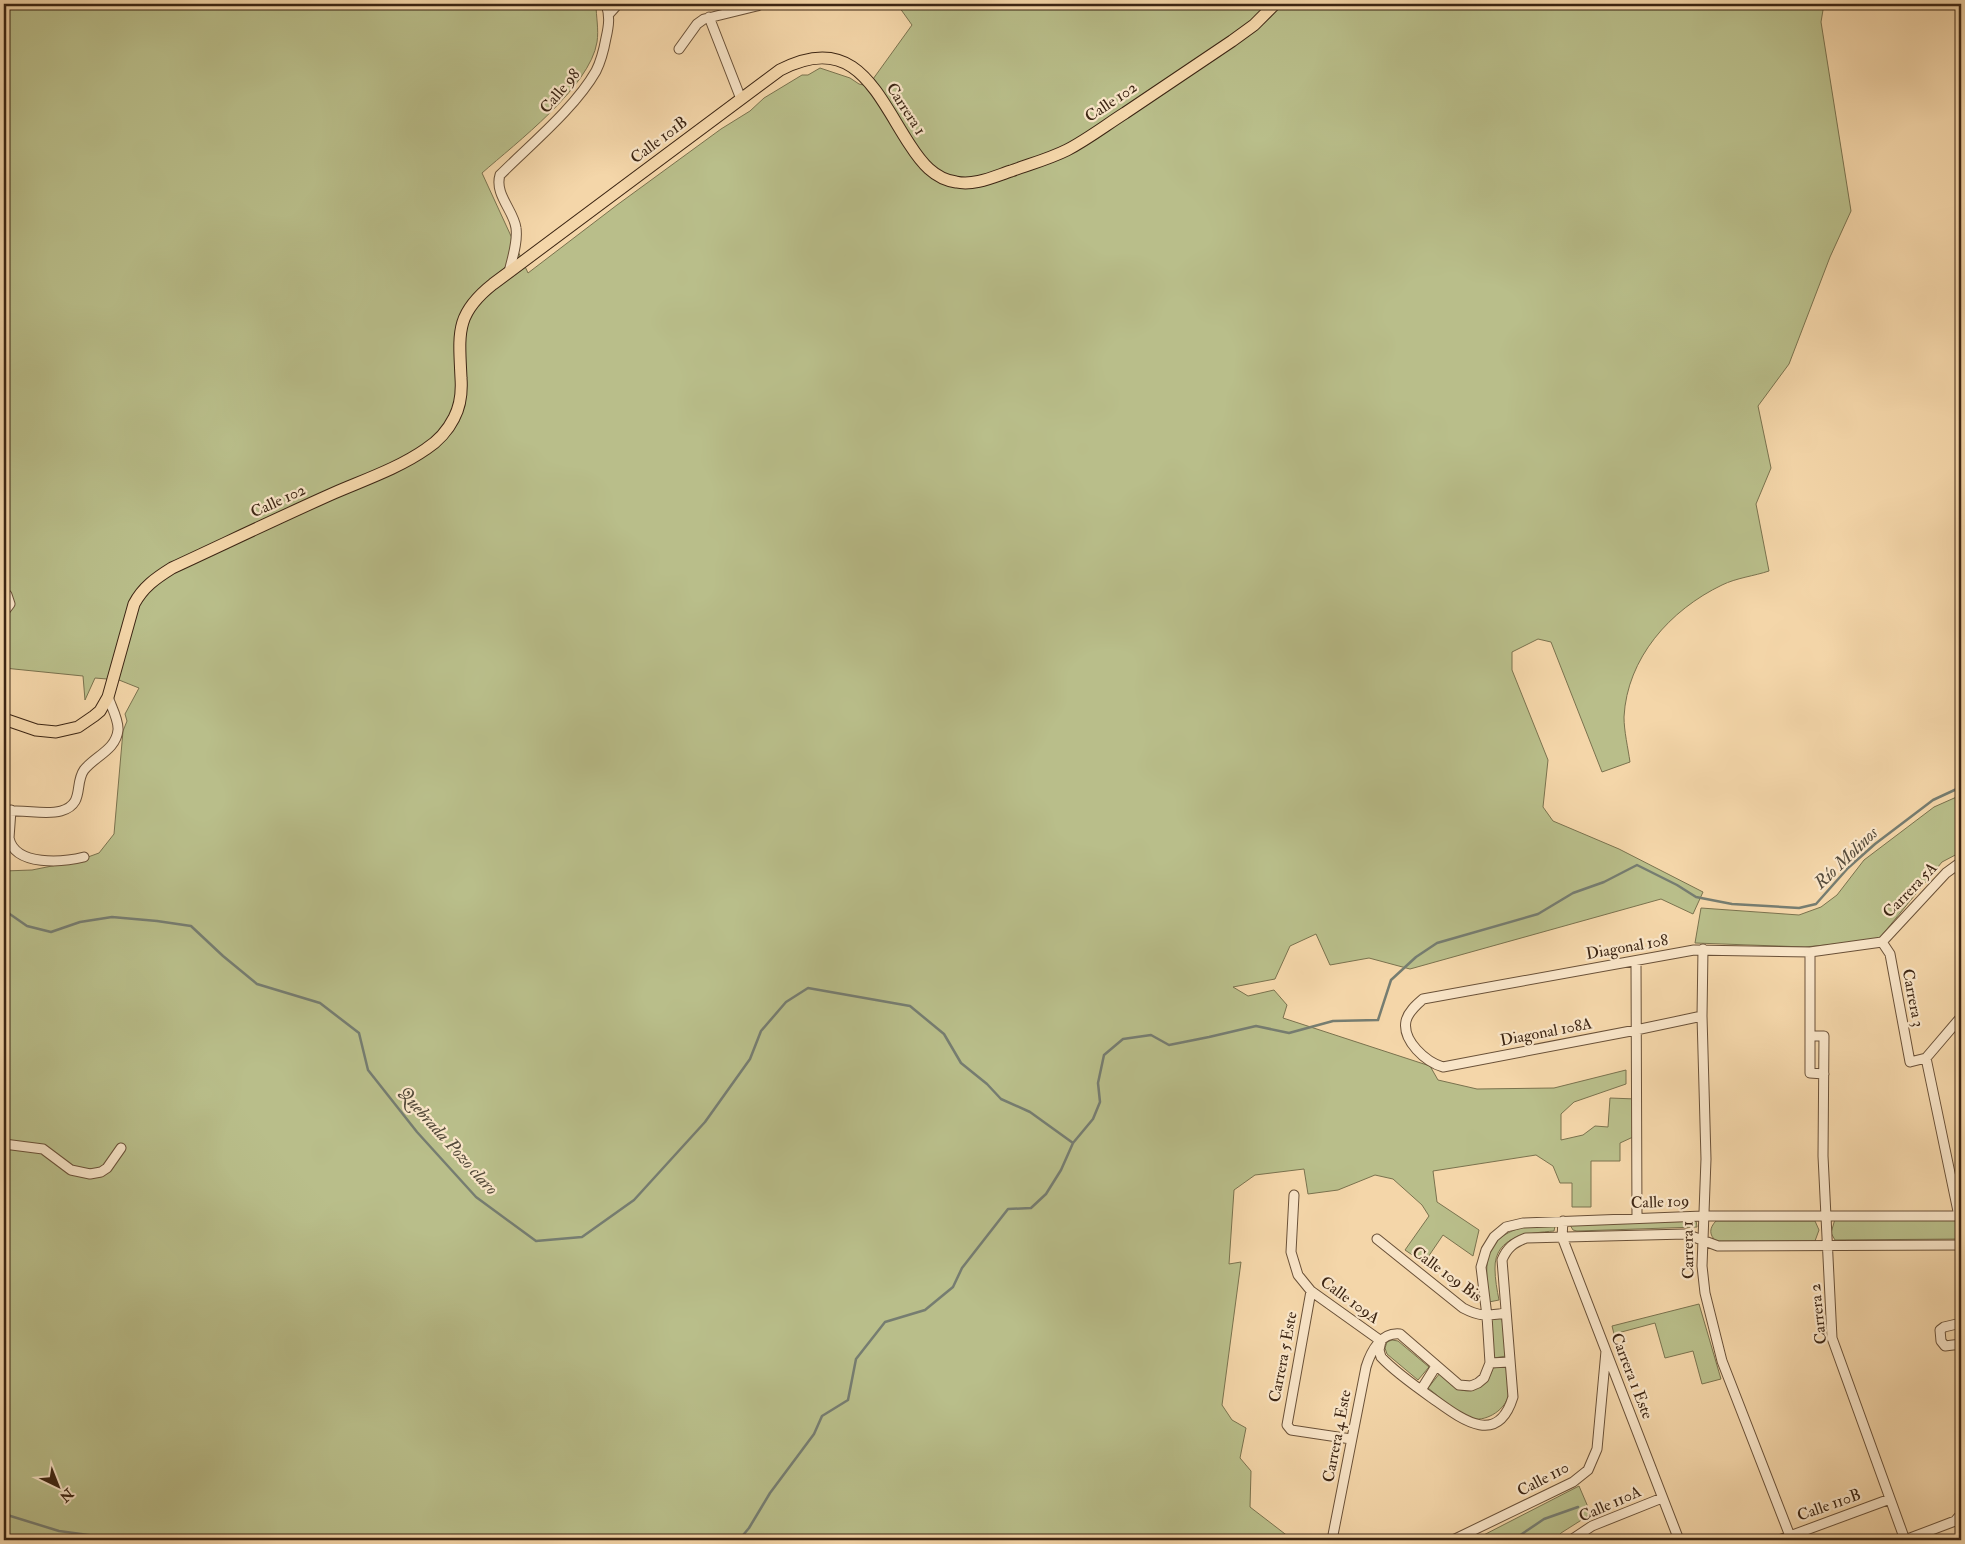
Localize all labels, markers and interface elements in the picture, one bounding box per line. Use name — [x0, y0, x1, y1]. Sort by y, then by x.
street label: Calle 98 — [536, 64, 585, 117]
street label: Calle 102 — [1081, 77, 1141, 127]
street label: Carrera 1 — [882, 79, 930, 139]
street label: Calle 101B — [626, 112, 692, 168]
street label: Calle 102 — [247, 480, 309, 522]
water label: Río Molinos — [1808, 821, 1884, 895]
street label: Carrera 5A — [1879, 858, 1941, 922]
street label: Diagonal 108 — [1584, 930, 1670, 964]
street label: Carrera 3 — [1898, 967, 1928, 1029]
street label: Diagonal 108A — [1498, 1013, 1594, 1051]
water label: Quebrada Pozo claro — [393, 1082, 503, 1200]
street label: Calle 109 — [1630, 1191, 1690, 1213]
street label: Carrera 1 — [1677, 1221, 1699, 1279]
street label: Calle 109 Bis — [1408, 1242, 1486, 1306]
street label: Calle 109A — [1316, 1272, 1384, 1328]
street label: Carrera 2 — [1805, 1283, 1831, 1345]
street label: Carrera 5 Este — [1264, 1310, 1302, 1404]
street label: Carrera 1 Este — [1606, 1330, 1658, 1422]
street label: Carrera 4 Este — [1318, 1388, 1356, 1484]
street label: Calle 110 — [1514, 1457, 1572, 1501]
north arrow — [32, 1462, 82, 1512]
street label: Calle 110A — [1576, 1481, 1644, 1527]
text: N — [56, 1484, 78, 1506]
street label: Calle 110B — [1794, 1484, 1864, 1526]

